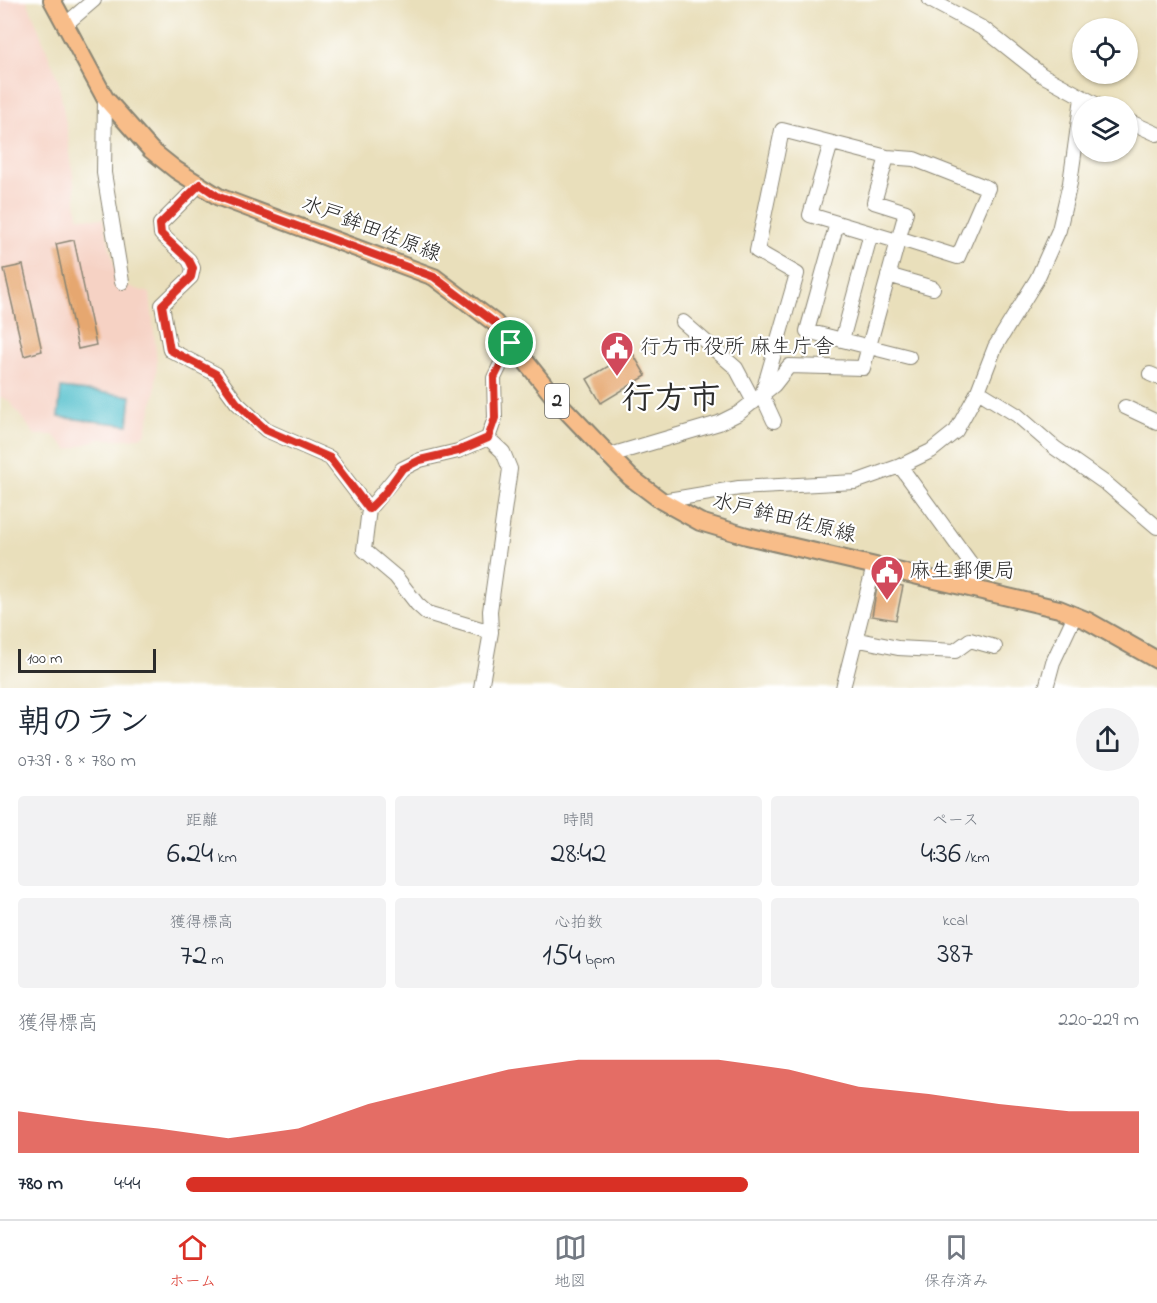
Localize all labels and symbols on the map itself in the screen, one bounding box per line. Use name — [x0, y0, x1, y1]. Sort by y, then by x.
street label: 水戸鉾田佐原線 — [297, 190, 445, 270]
pin — [485, 317, 536, 368]
public building icon: 行方市役所 麻生庁舎 — [599, 330, 635, 377]
place label: 行方市役所 麻生庁舎 — [640, 333, 834, 363]
district label: 行方市 — [622, 376, 721, 424]
road number: 2 — [545, 384, 569, 418]
street label: 水戸鉾田佐原線 — [709, 487, 859, 551]
public building icon: 麻生郵便局 — [869, 554, 905, 601]
place label: 麻生郵便局 — [910, 557, 1015, 587]
scale bar — [18, 646, 156, 674]

